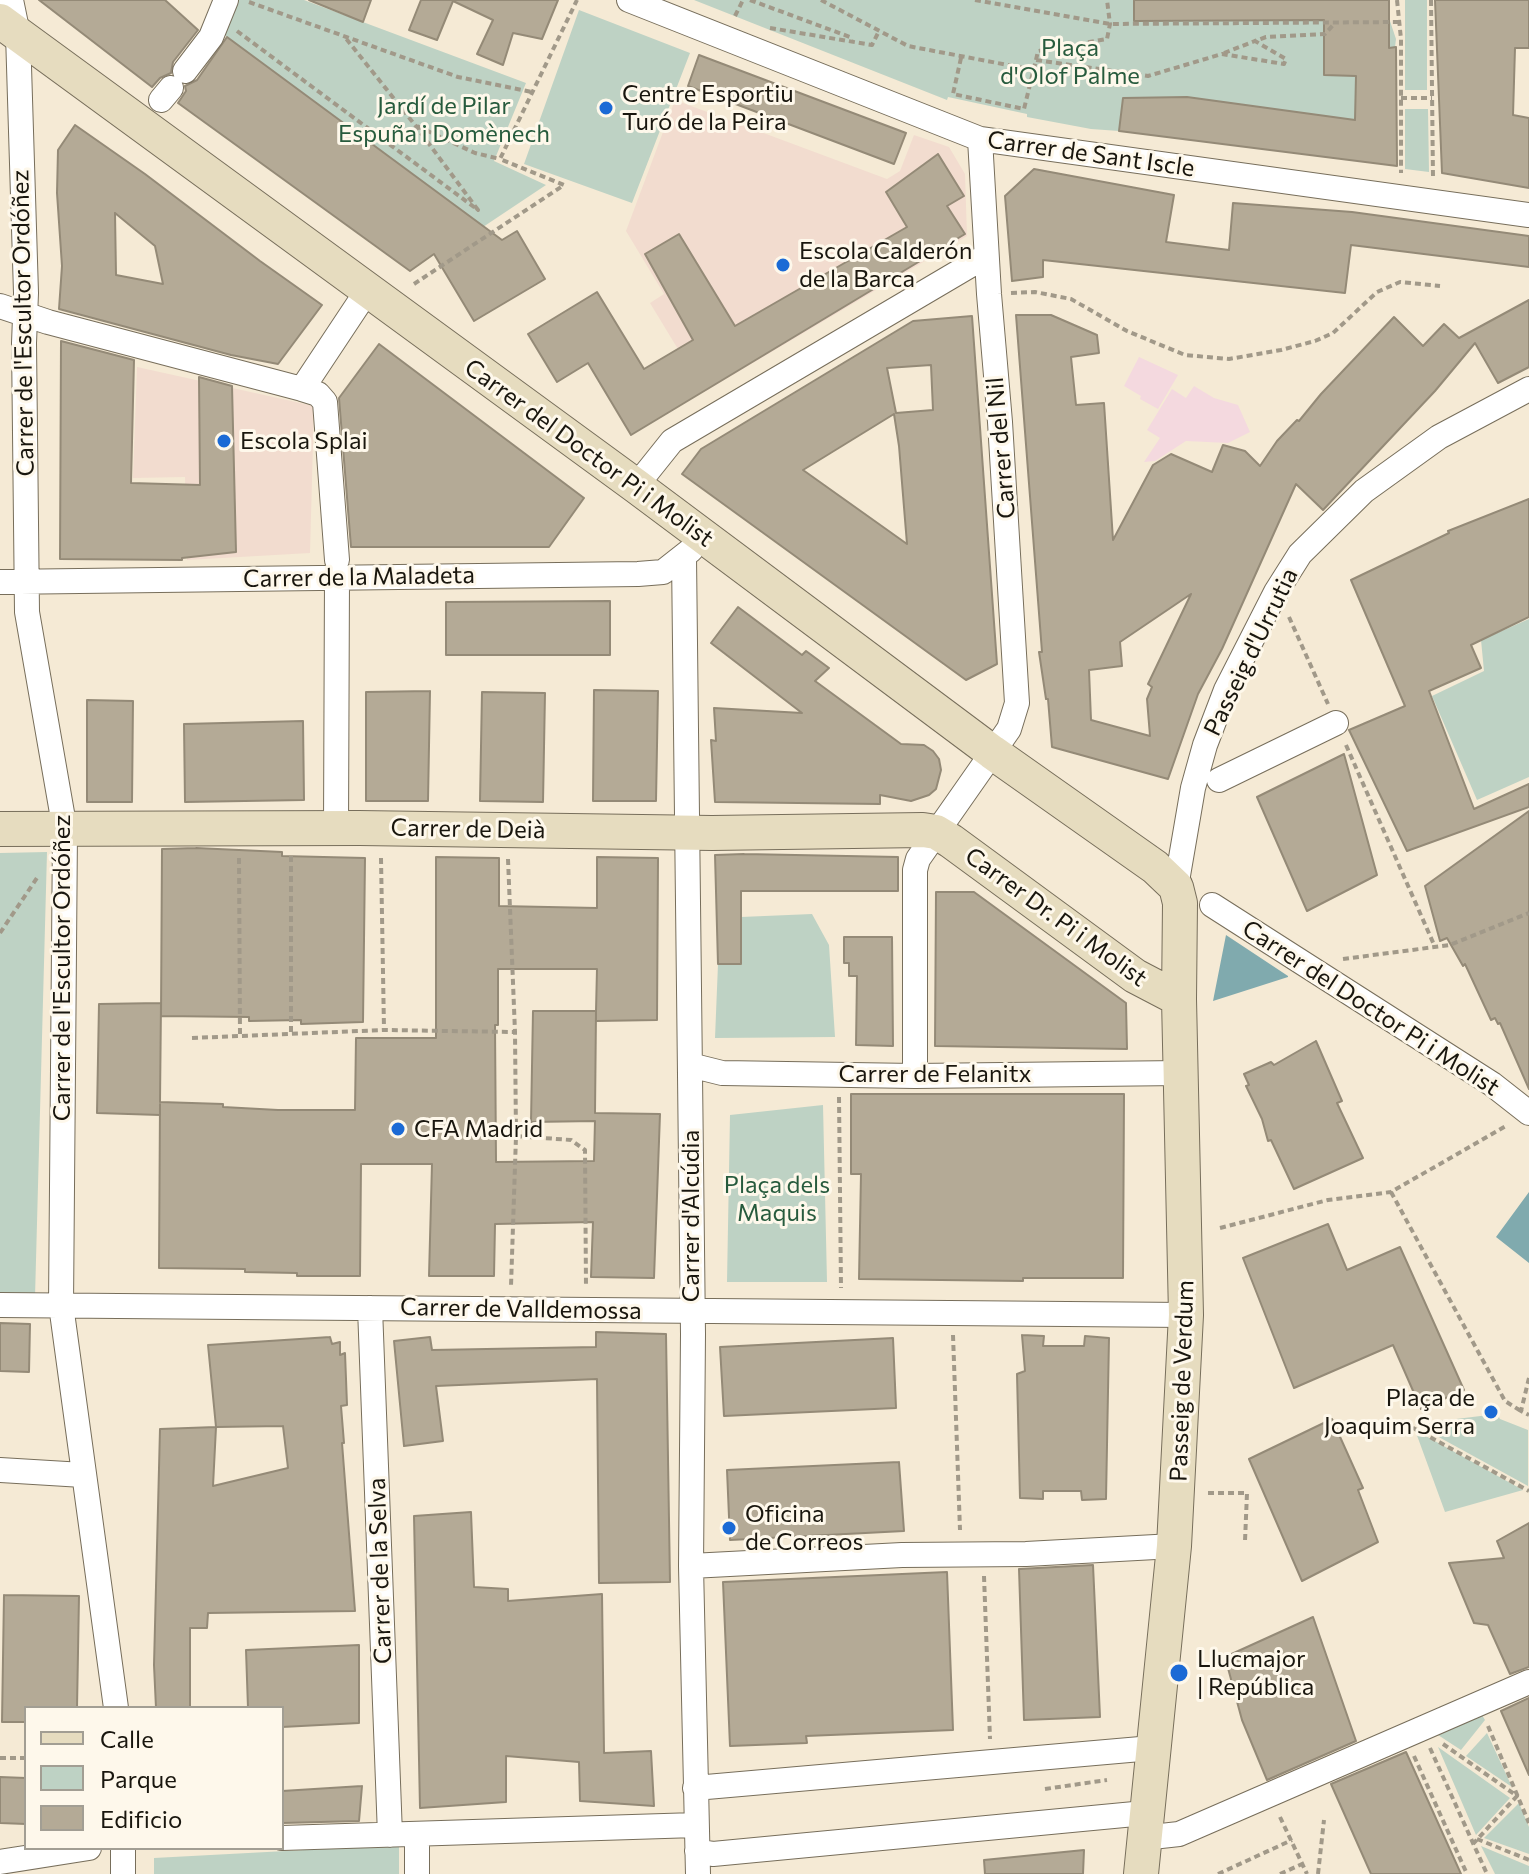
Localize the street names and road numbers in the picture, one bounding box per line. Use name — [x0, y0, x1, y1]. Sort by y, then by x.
street label: Carrer de Sant Iscle — [986, 125, 1196, 183]
street label: Carrer de l'Escultor Ordóñez — [6, 169, 40, 477]
street label: Carrer del Doctor Pi i Molist — [459, 353, 719, 553]
street label: Carrer del Nil — [980, 376, 1022, 520]
street label: Carrer de la Maladeta — [243, 561, 475, 593]
street label: Passeig d'Urrutia — [1198, 563, 1304, 741]
street label: Carrer de Deià — [390, 813, 546, 845]
street label: Carrer de l'Escultor Ordóñez — [48, 815, 76, 1121]
street label: Carrer Dr. Pi i Molist — [959, 841, 1153, 993]
street label: Carrer del Doctor Pi i Molist — [1237, 914, 1505, 1102]
street label: Carrer de Felanitx — [839, 1060, 1031, 1088]
street label: Carrer d'Alcúdia — [677, 1130, 705, 1302]
street label: Passeig de Verdum — [1164, 1280, 1200, 1482]
street label: Carrer de Valldemossa — [400, 1292, 642, 1326]
street label: Carrer de la Selva — [362, 1477, 398, 1665]

